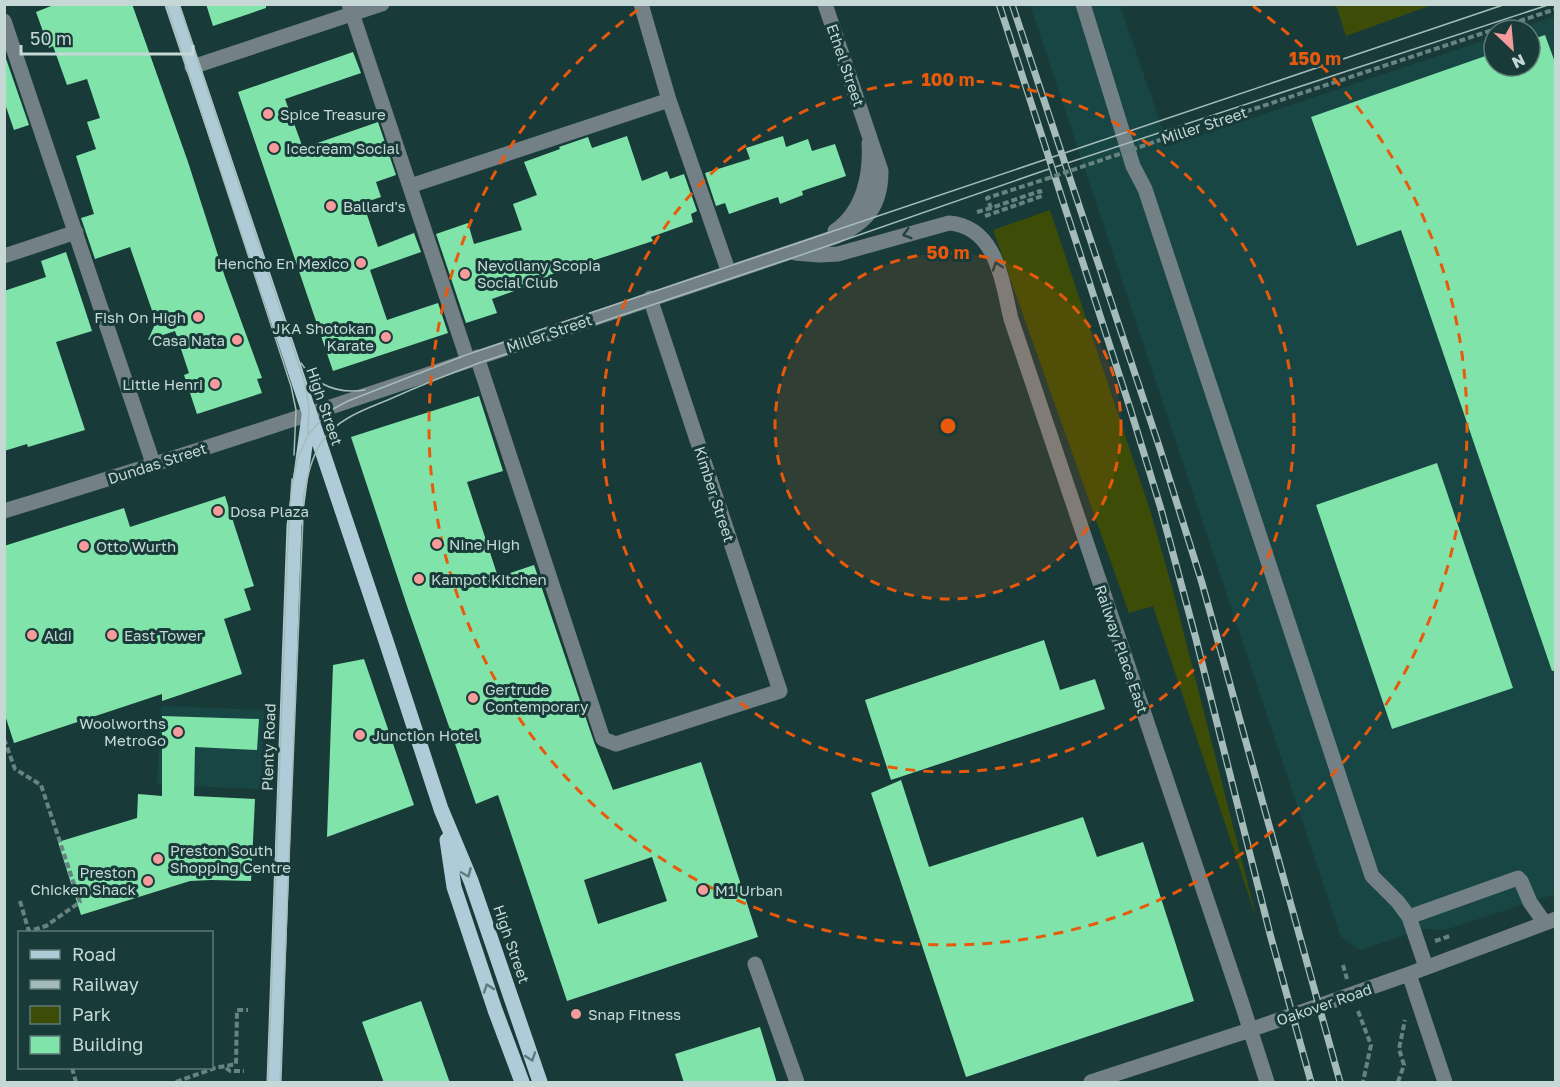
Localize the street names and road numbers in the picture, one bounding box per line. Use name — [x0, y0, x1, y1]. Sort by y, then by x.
street label: Ethel Street — [823, 21, 869, 109]
street label: Miller Street — [1159, 103, 1249, 147]
street label: Miller Street — [504, 310, 594, 356]
street label: High Street — [303, 364, 347, 448]
street label: Dundas Street — [105, 439, 209, 487]
street label: Kimber Street — [691, 444, 739, 544]
street label: Railway Place East — [1092, 582, 1152, 716]
street label: Plenty Road — [257, 703, 279, 791]
street label: High Street — [490, 902, 534, 986]
street label: Oakover Road — [1274, 979, 1374, 1029]

